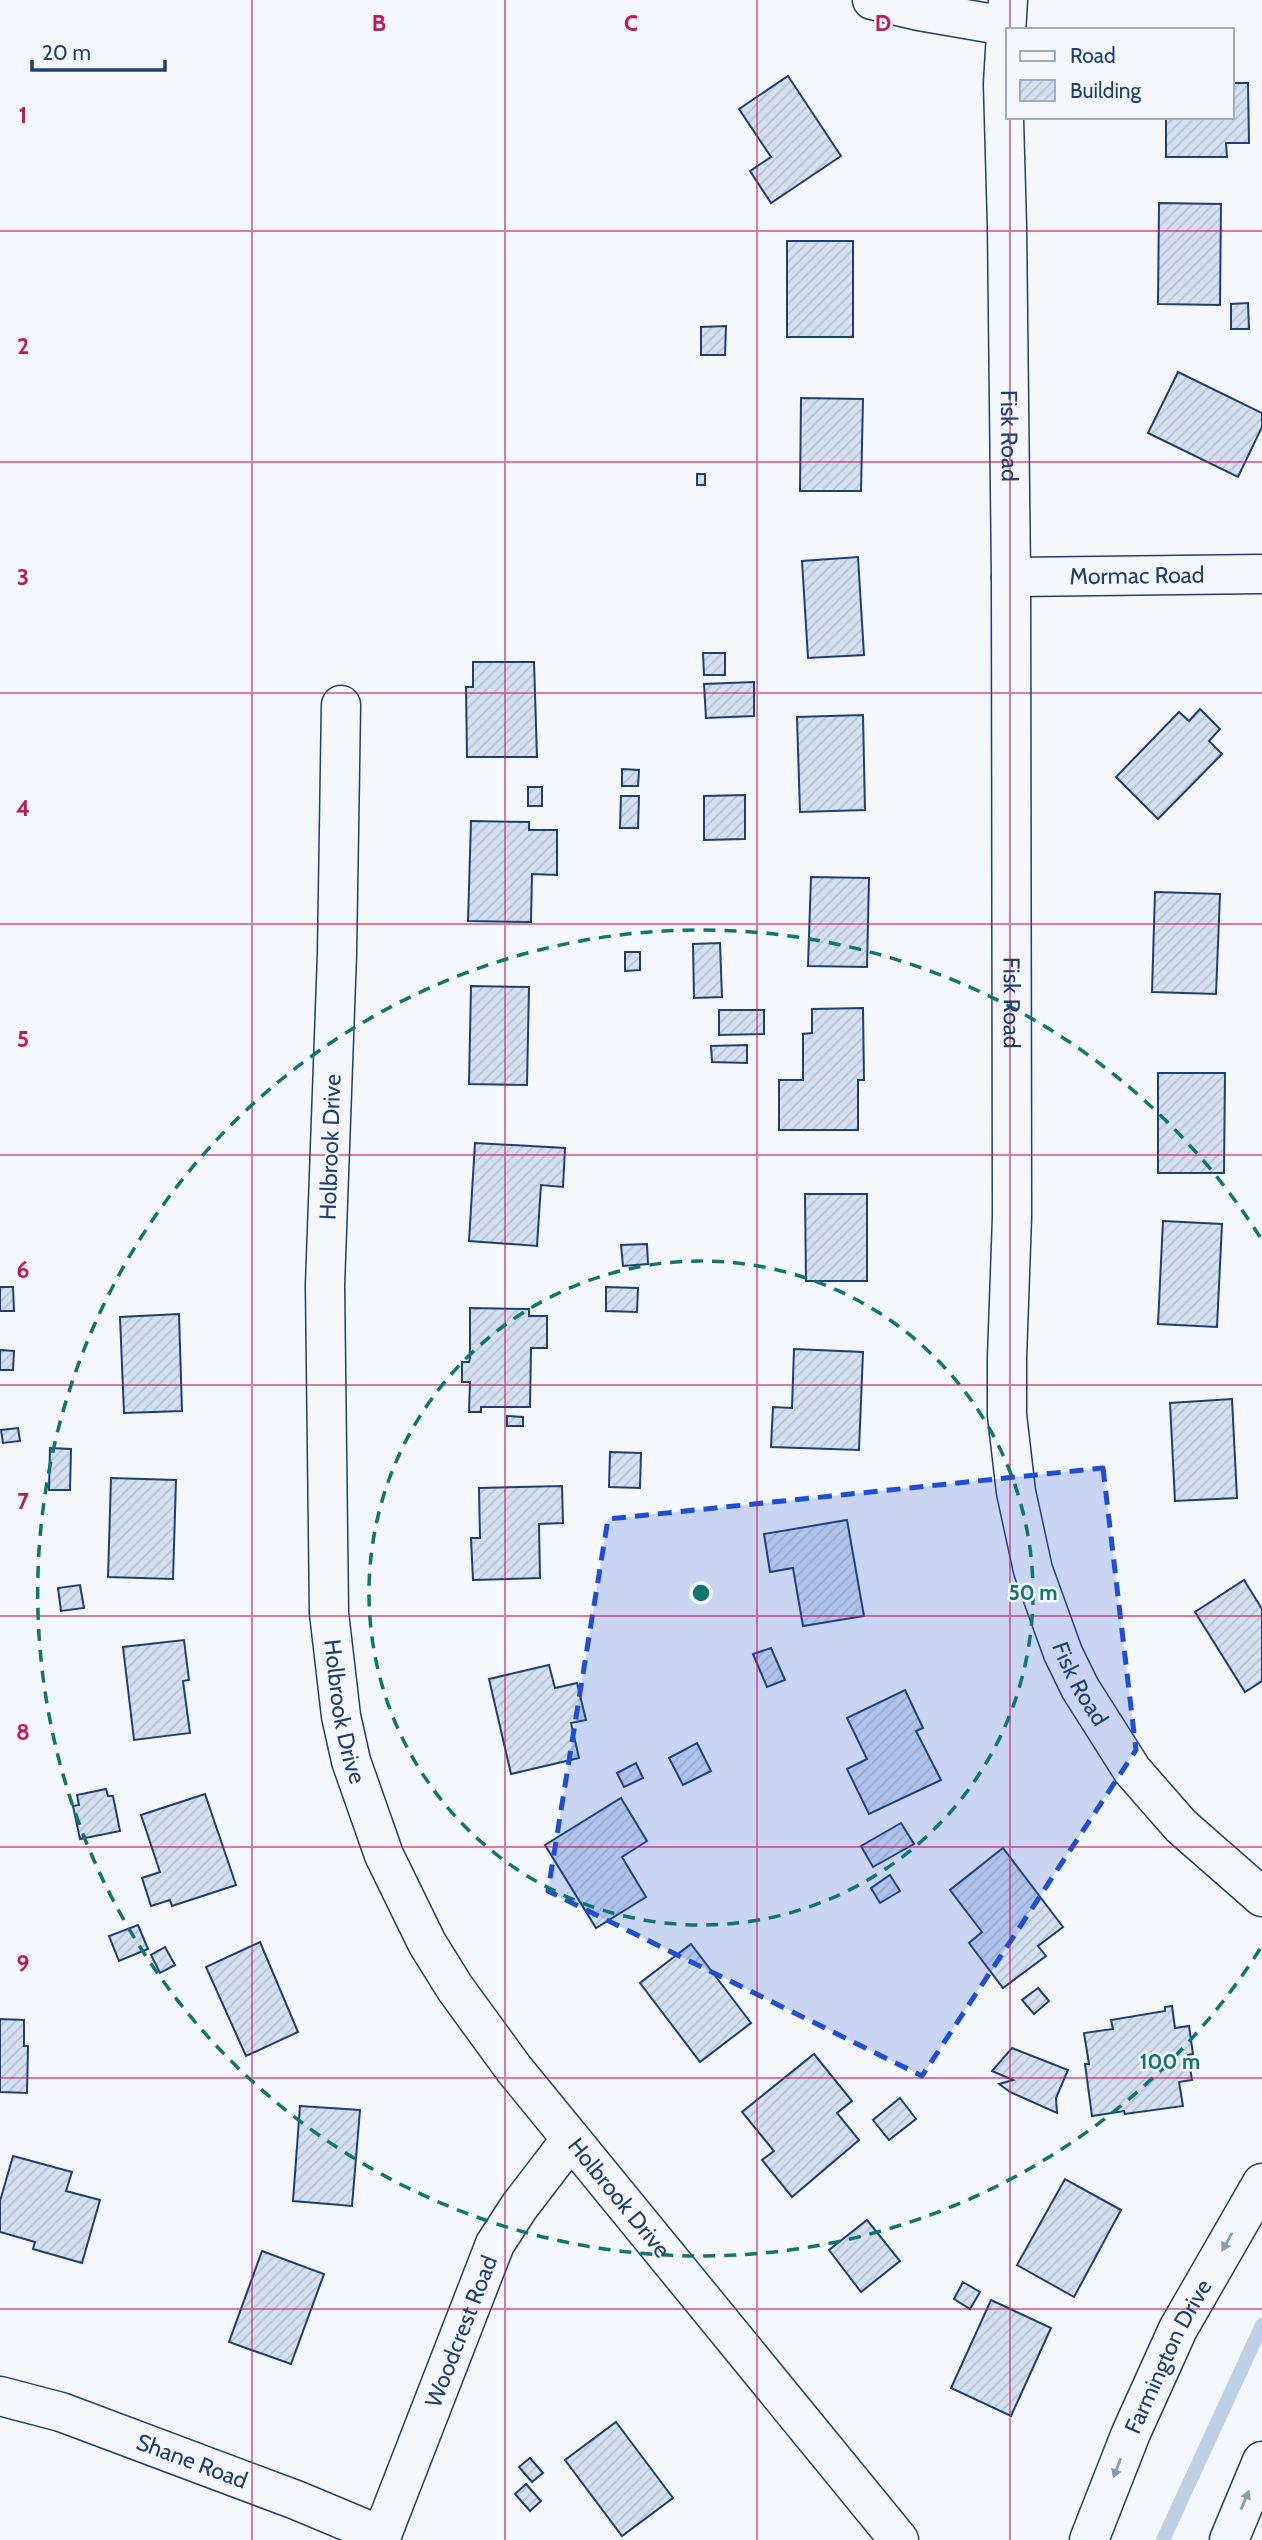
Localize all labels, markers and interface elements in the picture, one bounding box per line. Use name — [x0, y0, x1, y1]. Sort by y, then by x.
text: B — [372, 9, 386, 37]
text: C — [624, 9, 638, 37]
text: D — [875, 9, 891, 37]
scale bar — [32, 28, 164, 72]
legend — [1006, 28, 1234, 119]
text: 20 m — [42, 40, 91, 65]
text: Road — [1070, 43, 1116, 68]
text: Building — [1070, 78, 1142, 103]
text: 1 — [19, 101, 27, 129]
text: 2 — [17, 332, 29, 360]
street label: Fisk Road — [995, 390, 1024, 482]
street label: Mormac Road — [1069, 561, 1205, 590]
text: 3 — [17, 563, 29, 591]
text: 4 — [16, 794, 30, 822]
street label: Fisk Road — [998, 957, 1026, 1049]
text: 5 — [17, 1025, 29, 1053]
street label: Holbrook Drive — [313, 1073, 347, 1220]
text: 6 — [17, 1256, 29, 1284]
text: 7 — [17, 1487, 29, 1515]
text: 50 m — [1008, 1580, 1058, 1605]
centre of rings — [689, 1581, 713, 1605]
street label: Holbrook Drive — [318, 1638, 372, 1788]
street label: Fisk Road — [1046, 1638, 1114, 1731]
text: 8 — [16, 1718, 30, 1746]
text: 9 — [17, 1949, 29, 1977]
text: 100 m — [1140, 2049, 1200, 2074]
street label: Holbrook Drive — [562, 2132, 676, 2263]
one-way arrow — [1221, 2232, 1233, 2251]
street label: Woodcrest Road — [419, 2251, 503, 2411]
street label: Farmington Drive — [1119, 2274, 1218, 2438]
street label: Shane Road — [133, 2428, 252, 2495]
one-way arrow — [1112, 2458, 1123, 2479]
one-way arrow — [1239, 2490, 1250, 2511]

